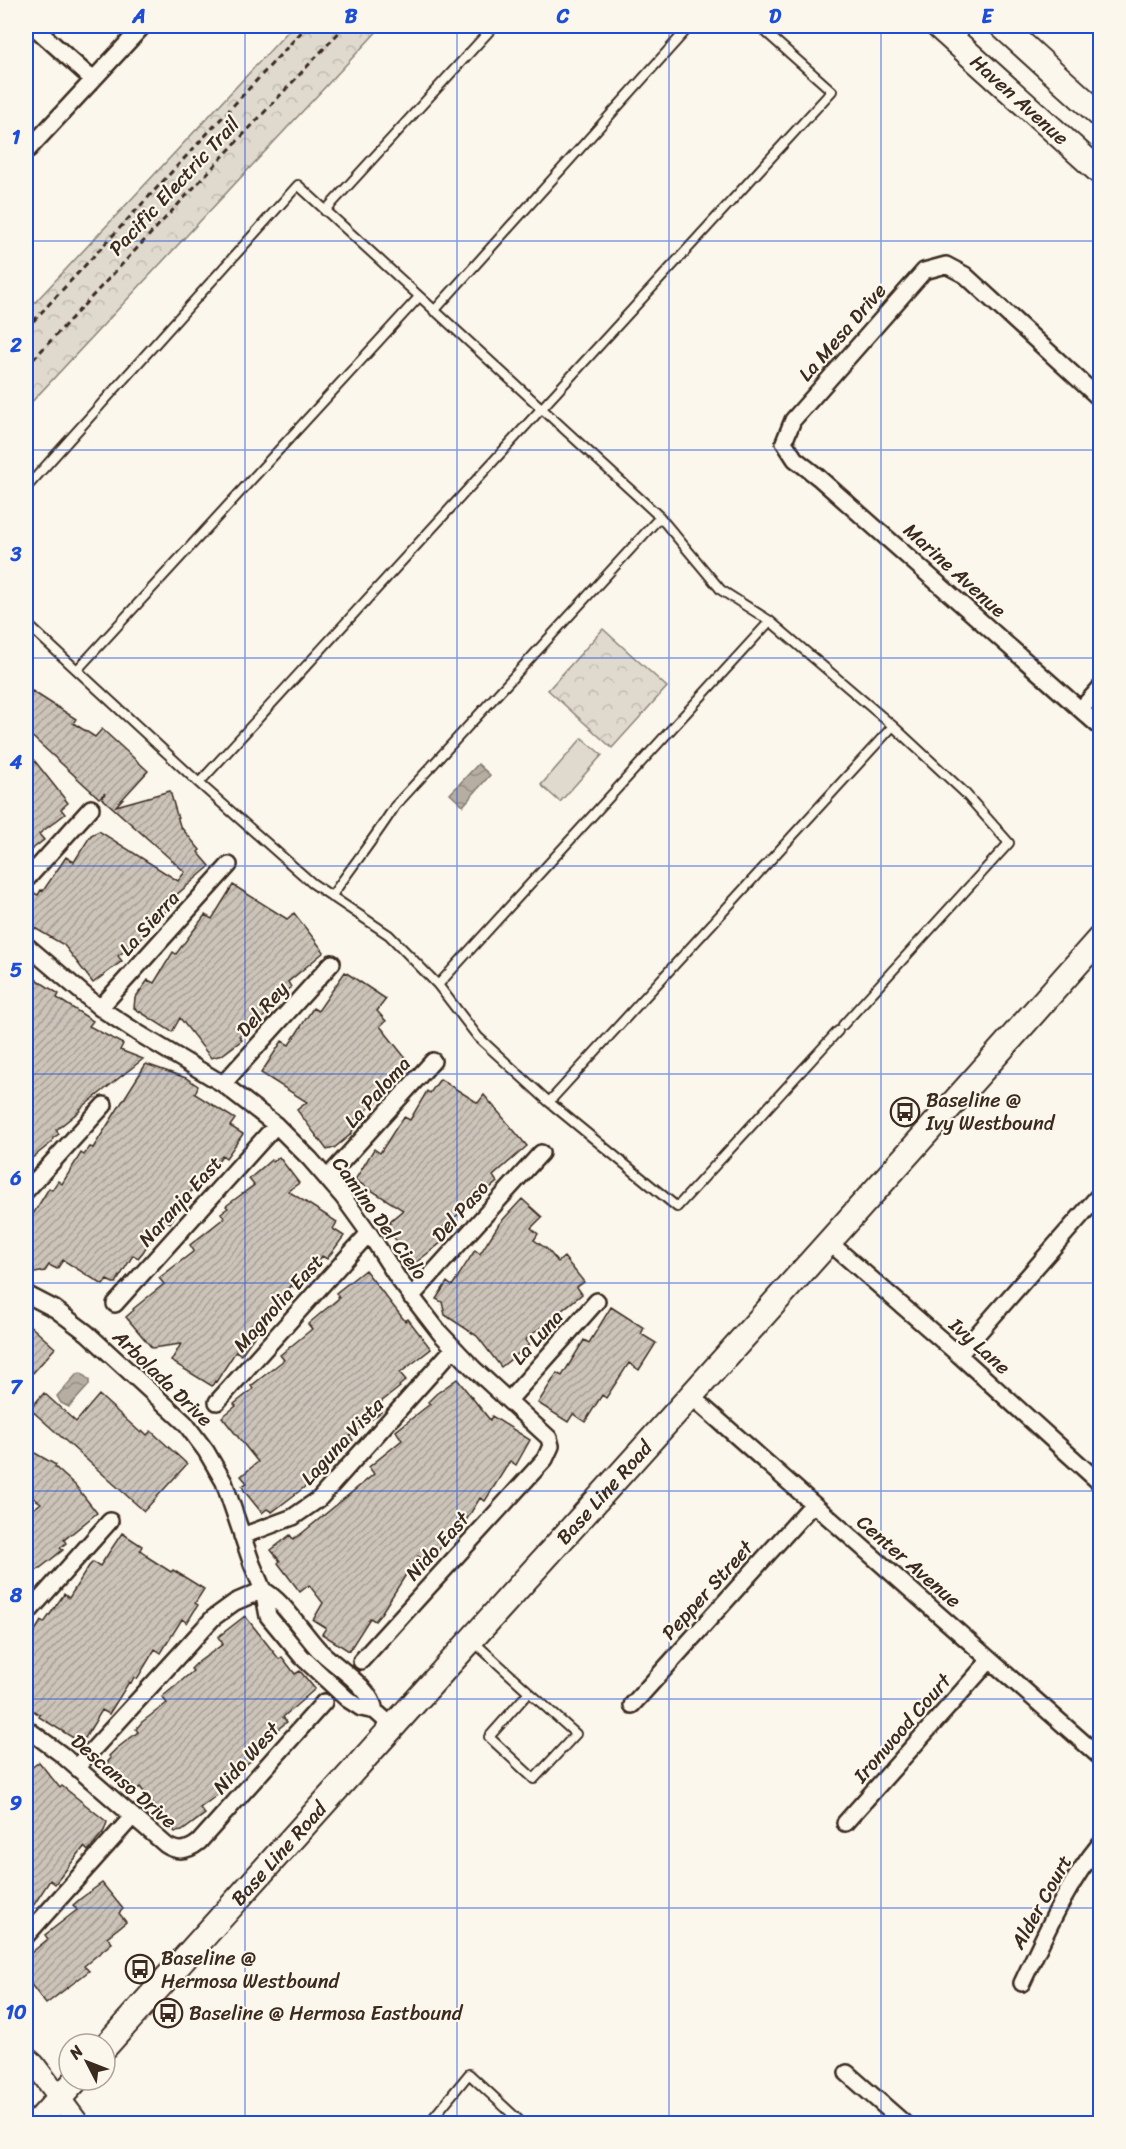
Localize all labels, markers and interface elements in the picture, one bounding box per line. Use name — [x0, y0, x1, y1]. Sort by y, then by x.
text: A — [131, 0, 146, 34]
text: B — [345, 0, 358, 34]
text: C — [556, 0, 570, 34]
text: D — [769, 0, 782, 34]
text: E — [981, 0, 994, 34]
street label: Haven Avenue — [962, 46, 1077, 154]
street label: Pacific Electric Trail — [100, 108, 249, 264]
text: 1 — [12, 120, 21, 155]
street label: La Mesa Drive — [789, 275, 895, 390]
text: 2 — [9, 328, 22, 363]
street label: Marine Avenue — [895, 514, 1015, 627]
text: 3 — [10, 537, 22, 572]
text: 4 — [9, 745, 23, 780]
street label: La Sierra — [110, 882, 189, 964]
text: 5 — [10, 953, 22, 988]
street label: Del Rey — [227, 973, 298, 1046]
street label: La Paloma — [335, 1048, 420, 1136]
place label: Baseline @ Ivy Westbound — [925, 1083, 1056, 1141]
bus stop icon: Baseline @ Ivy Westbound — [889, 1096, 921, 1128]
street label: Naranja East — [130, 1147, 231, 1255]
street label: Camino Del Cielo — [323, 1149, 437, 1288]
text: 6 — [9, 1161, 22, 1196]
street label: Del Paso — [423, 1172, 498, 1251]
street label: Magnolia East — [224, 1246, 333, 1361]
street label: La Luna — [503, 1301, 572, 1373]
street label: Ivy Lane — [940, 1308, 1019, 1384]
street label: Arbolada Drive — [103, 1320, 221, 1436]
text: 7 — [10, 1370, 23, 1405]
street label: Laguna Vista — [292, 1388, 393, 1494]
street label: Base Line Road — [547, 1431, 662, 1553]
street label: Nido East — [396, 1503, 479, 1589]
street label: Center Avenue — [848, 1506, 969, 1617]
street label: Pepper Street — [653, 1532, 763, 1648]
text: 8 — [9, 1578, 23, 1613]
street label: Ironwood Court — [844, 1665, 961, 1792]
street label: Nido West — [204, 1713, 289, 1803]
street label: Descanso Drive — [62, 1725, 185, 1838]
text: 9 — [10, 1786, 22, 1821]
street label: Base Line Road — [222, 1792, 337, 1914]
street label: Alder Court — [1001, 1848, 1082, 1957]
place label: Baseline @ Hermosa Westbound — [161, 1941, 341, 1999]
bus stop icon: Baseline @ Hermosa Westbound — [124, 1953, 156, 1985]
text: 10 — [5, 1995, 27, 2030]
place label: Baseline @ Hermosa Eastbound — [189, 1996, 464, 2031]
bus stop icon: Baseline @ Hermosa Eastbound — [152, 1997, 184, 2029]
north arrow — [57, 2032, 117, 2092]
text: N — [61, 2038, 91, 2067]

